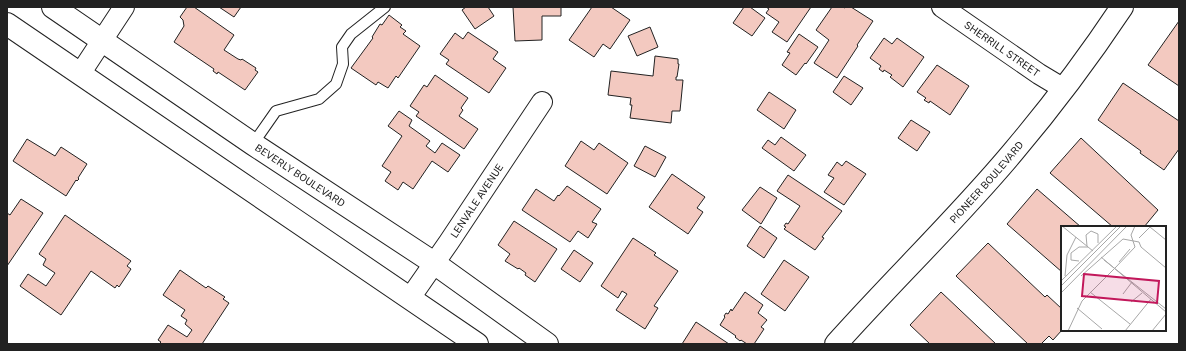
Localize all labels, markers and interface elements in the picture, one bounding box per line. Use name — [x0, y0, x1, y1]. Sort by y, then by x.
street label: SHERRILL STREET — [962, 18, 1042, 79]
street label: PIONEER BOULEVARD — [947, 139, 1026, 225]
street label: BEVERLY BOULEVARD — [253, 141, 348, 209]
street label: LENVALE AVENUE — [448, 161, 505, 240]
inset map — [1061, 226, 1166, 331]

